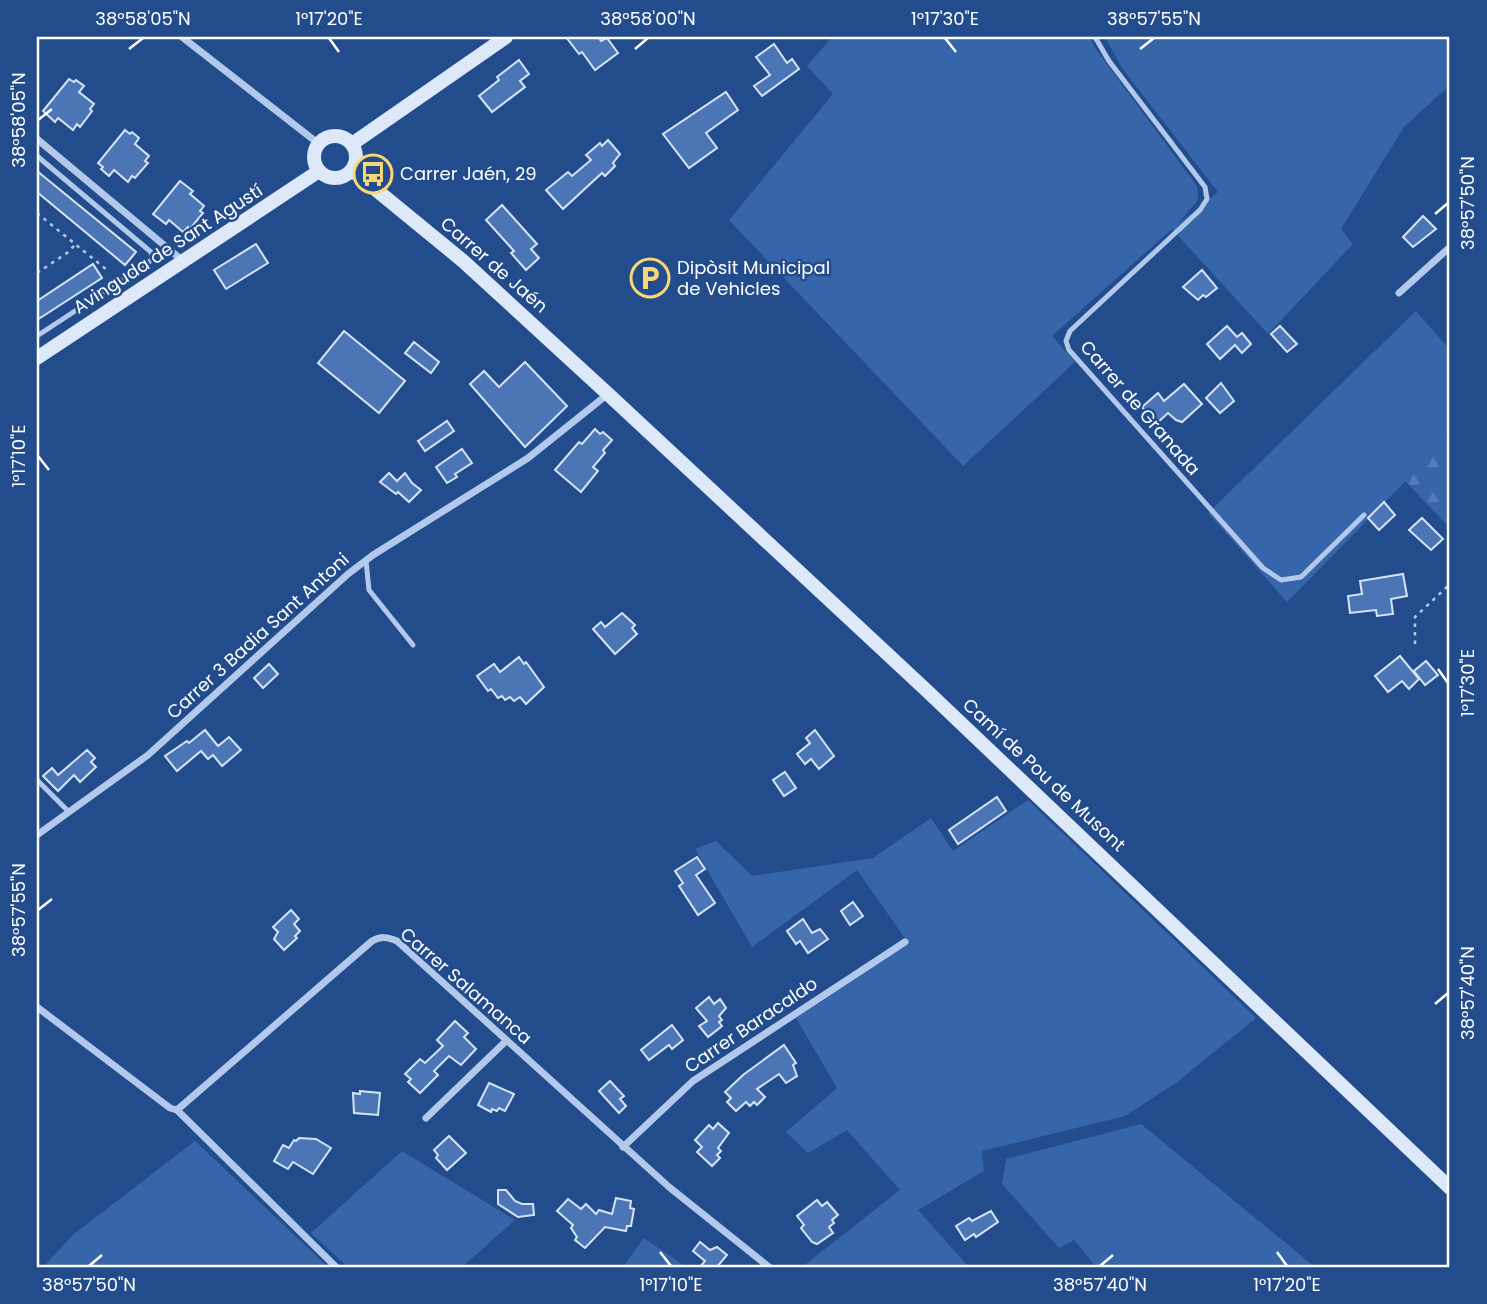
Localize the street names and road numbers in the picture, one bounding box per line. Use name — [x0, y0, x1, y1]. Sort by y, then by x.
street label: Avinguda de Sant Agustí — [68, 178, 267, 319]
street label: Carrer de Jaén — [435, 211, 553, 318]
street label: Carrer de Granada — [1075, 335, 1206, 480]
street label: Carrer 3 Badia Sant Antoni — [161, 547, 354, 724]
street label: Camí de Pou de Musont — [957, 692, 1131, 857]
street label: Carrer Salamanca — [395, 921, 537, 1050]
street label: Carrer Baracaldo — [679, 971, 822, 1078]

